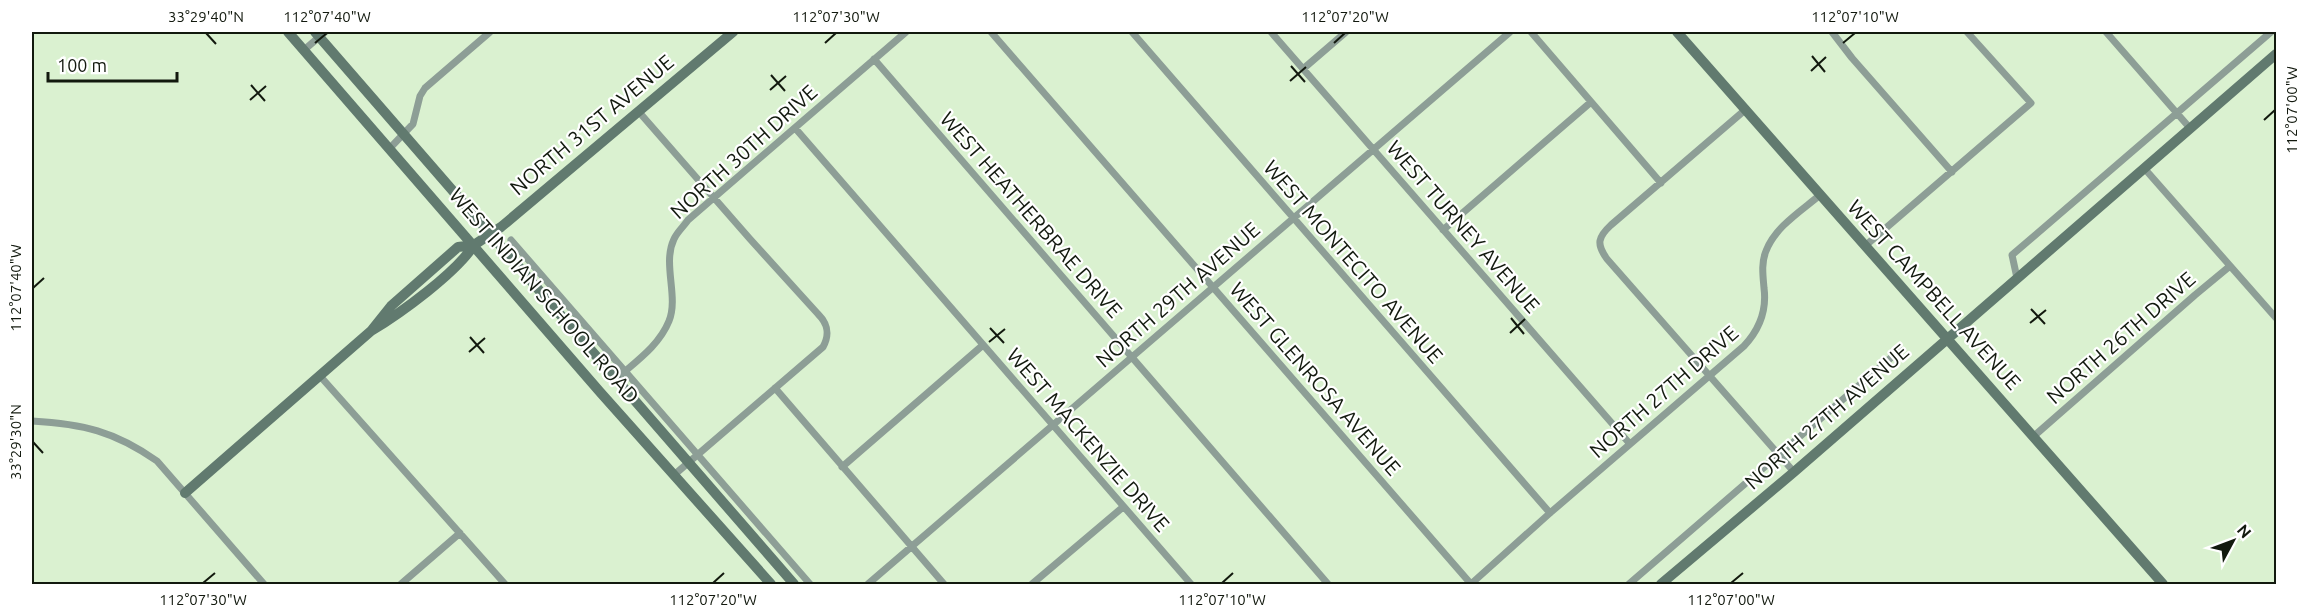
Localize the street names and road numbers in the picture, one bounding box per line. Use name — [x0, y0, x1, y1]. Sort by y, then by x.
street label: NORTH 31ST AVENUE — [505, 49, 678, 199]
street label: NORTH 30TH DRIVE — [665, 79, 821, 223]
street label: WEST HEATHERBRAE DRIVE — [936, 107, 1128, 322]
street label: WEST TURNEY AVENUE — [1382, 135, 1545, 317]
street label: WEST MONTECITO AVENUE — [1259, 155, 1448, 368]
street label: WEST INDIAN SCHOOL ROAD — [445, 183, 645, 408]
street label: WEST CAMPBELL AVENUE — [1843, 195, 2026, 394]
street label: NORTH 29TH AVENUE — [1091, 217, 1264, 372]
street label: NORTH 26TH DRIVE — [2041, 266, 2199, 408]
street label: WEST GLENROSA AVENUE — [1225, 277, 1406, 480]
street label: NORTH 27TH DRIVE — [1584, 320, 1742, 462]
street label: NORTH 27TH AVENUE — [1740, 339, 1913, 494]
street label: WEST MACKENZIE DRIVE — [1003, 343, 1175, 536]

